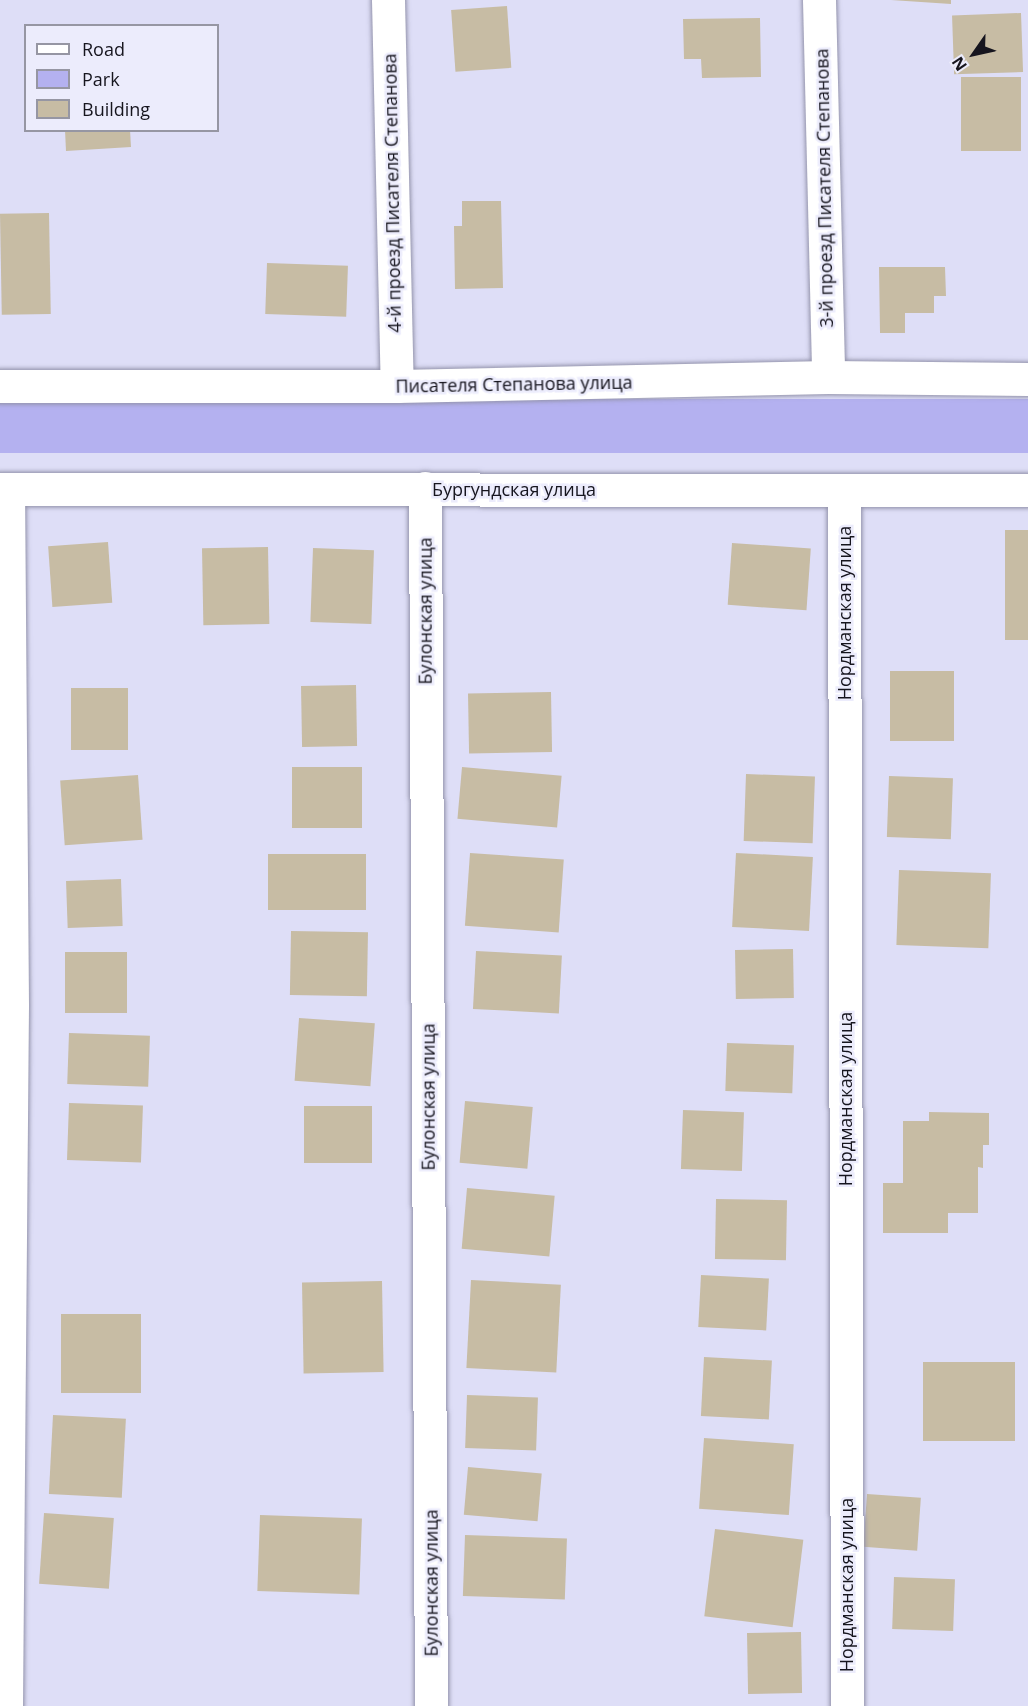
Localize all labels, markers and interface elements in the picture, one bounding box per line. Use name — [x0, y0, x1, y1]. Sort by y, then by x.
legend — [24, 24, 219, 132]
north arrow — [944, 24, 1004, 84]
text: Road — [82, 37, 125, 61]
street label: 3-й проезд Писателя Степанова — [811, 48, 837, 328]
street label: 4-й проезд Писателя Степанова — [379, 53, 405, 333]
text: N — [946, 53, 972, 76]
text: Park — [82, 67, 120, 91]
text: Building — [82, 97, 150, 121]
street label: Писателя Степанова улица — [395, 371, 633, 397]
street label: Бургундская улица — [432, 478, 596, 500]
street label: Нордманская улица — [833, 526, 855, 700]
street label: Булонская улица — [414, 537, 436, 685]
street label: Нордманская улица — [834, 1012, 856, 1186]
street label: Булонская улица — [417, 1023, 439, 1171]
street label: Нордманская улица — [835, 1498, 857, 1672]
street label: Булонская улица — [420, 1509, 442, 1657]

